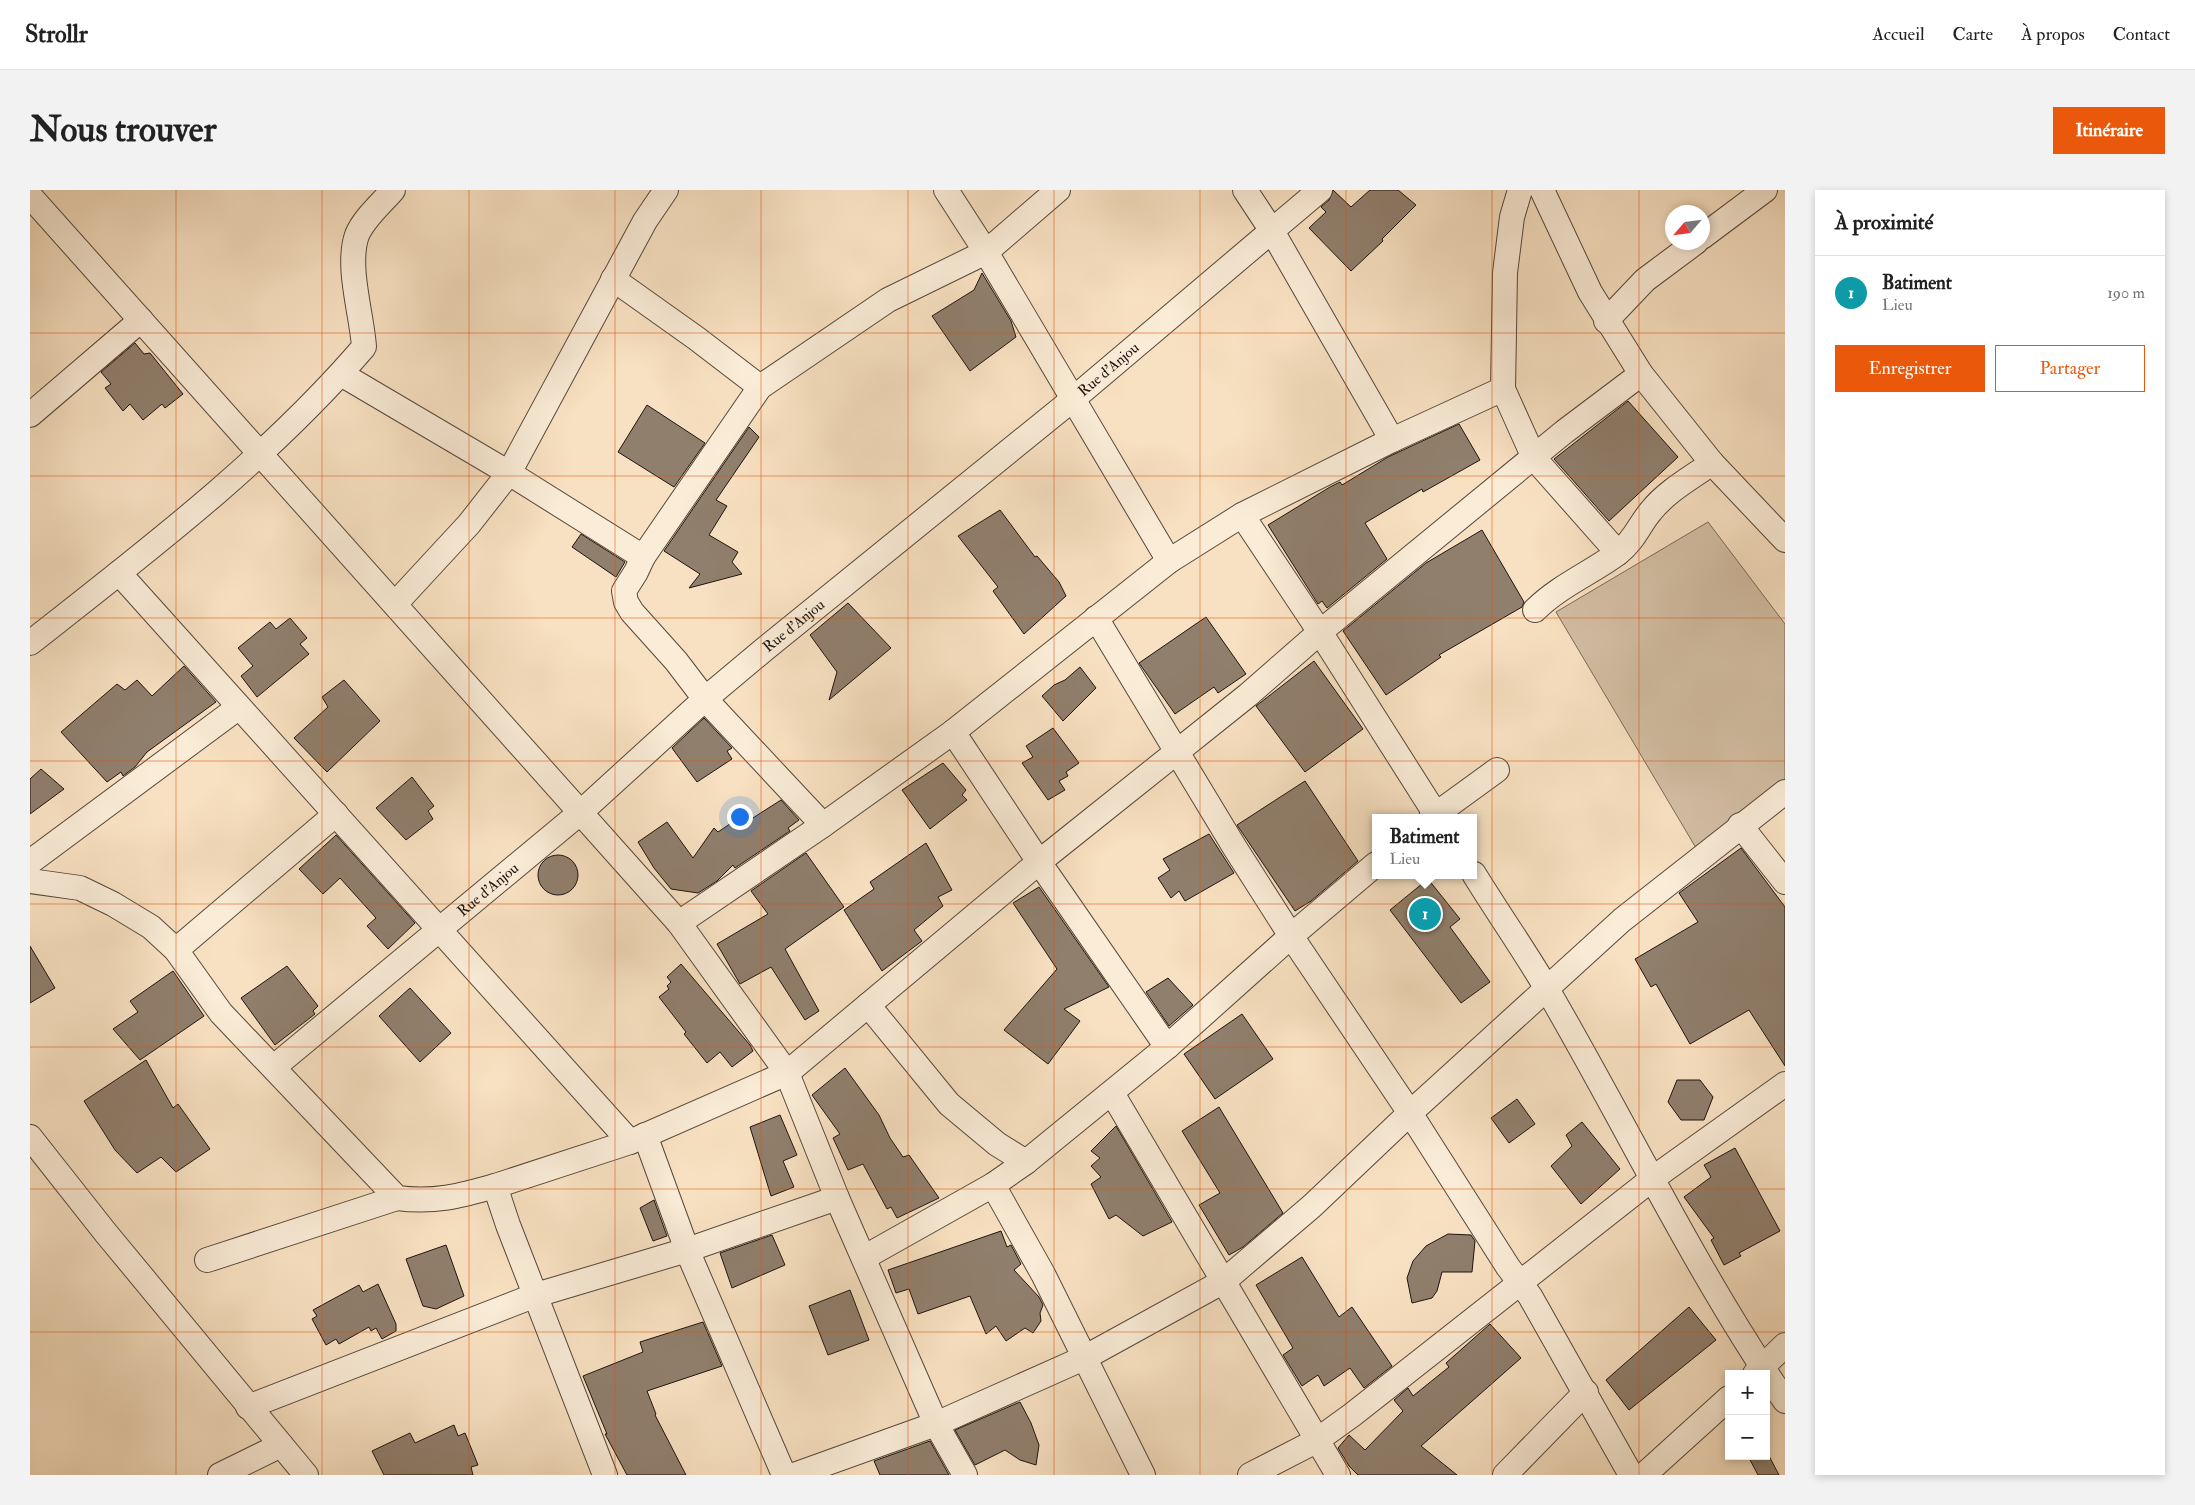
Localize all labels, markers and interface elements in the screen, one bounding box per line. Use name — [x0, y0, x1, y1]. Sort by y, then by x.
text: Strollr — [25, 19, 88, 50]
text: Accueil — [1872, 23, 1925, 46]
text: Carte — [1953, 23, 1993, 46]
text: À propos — [2021, 23, 2085, 46]
text: Contact — [2113, 23, 2170, 46]
button: Itinéraire — [2053, 107, 2165, 154]
text: Nous trouver — [30, 108, 217, 152]
north arrow — [1665, 205, 1710, 250]
text: À proximité — [1835, 209, 1933, 236]
text: Batiment — [1882, 271, 1952, 295]
text: 1 — [1848, 283, 1854, 303]
text: 190 m — [2107, 283, 2145, 303]
text: Lieu — [1882, 295, 1913, 315]
street label: Rue d’Anjou — [1074, 338, 1143, 401]
button: Enregistrer — [1835, 345, 1985, 392]
button: Partager — [1995, 345, 2145, 392]
street label: Rue d’Anjou — [759, 595, 829, 657]
your location — [727, 804, 753, 830]
popup — [1372, 814, 1477, 879]
text: Batiment — [1390, 825, 1459, 849]
text: Lieu — [1390, 849, 1420, 869]
street label: Rue d’Anjou — [454, 859, 523, 921]
pin: 1 — [1409, 895, 1441, 933]
map controls — [1725, 1370, 1770, 1460]
button: + — [1725, 1370, 1770, 1415]
button: − — [1725, 1415, 1770, 1460]

